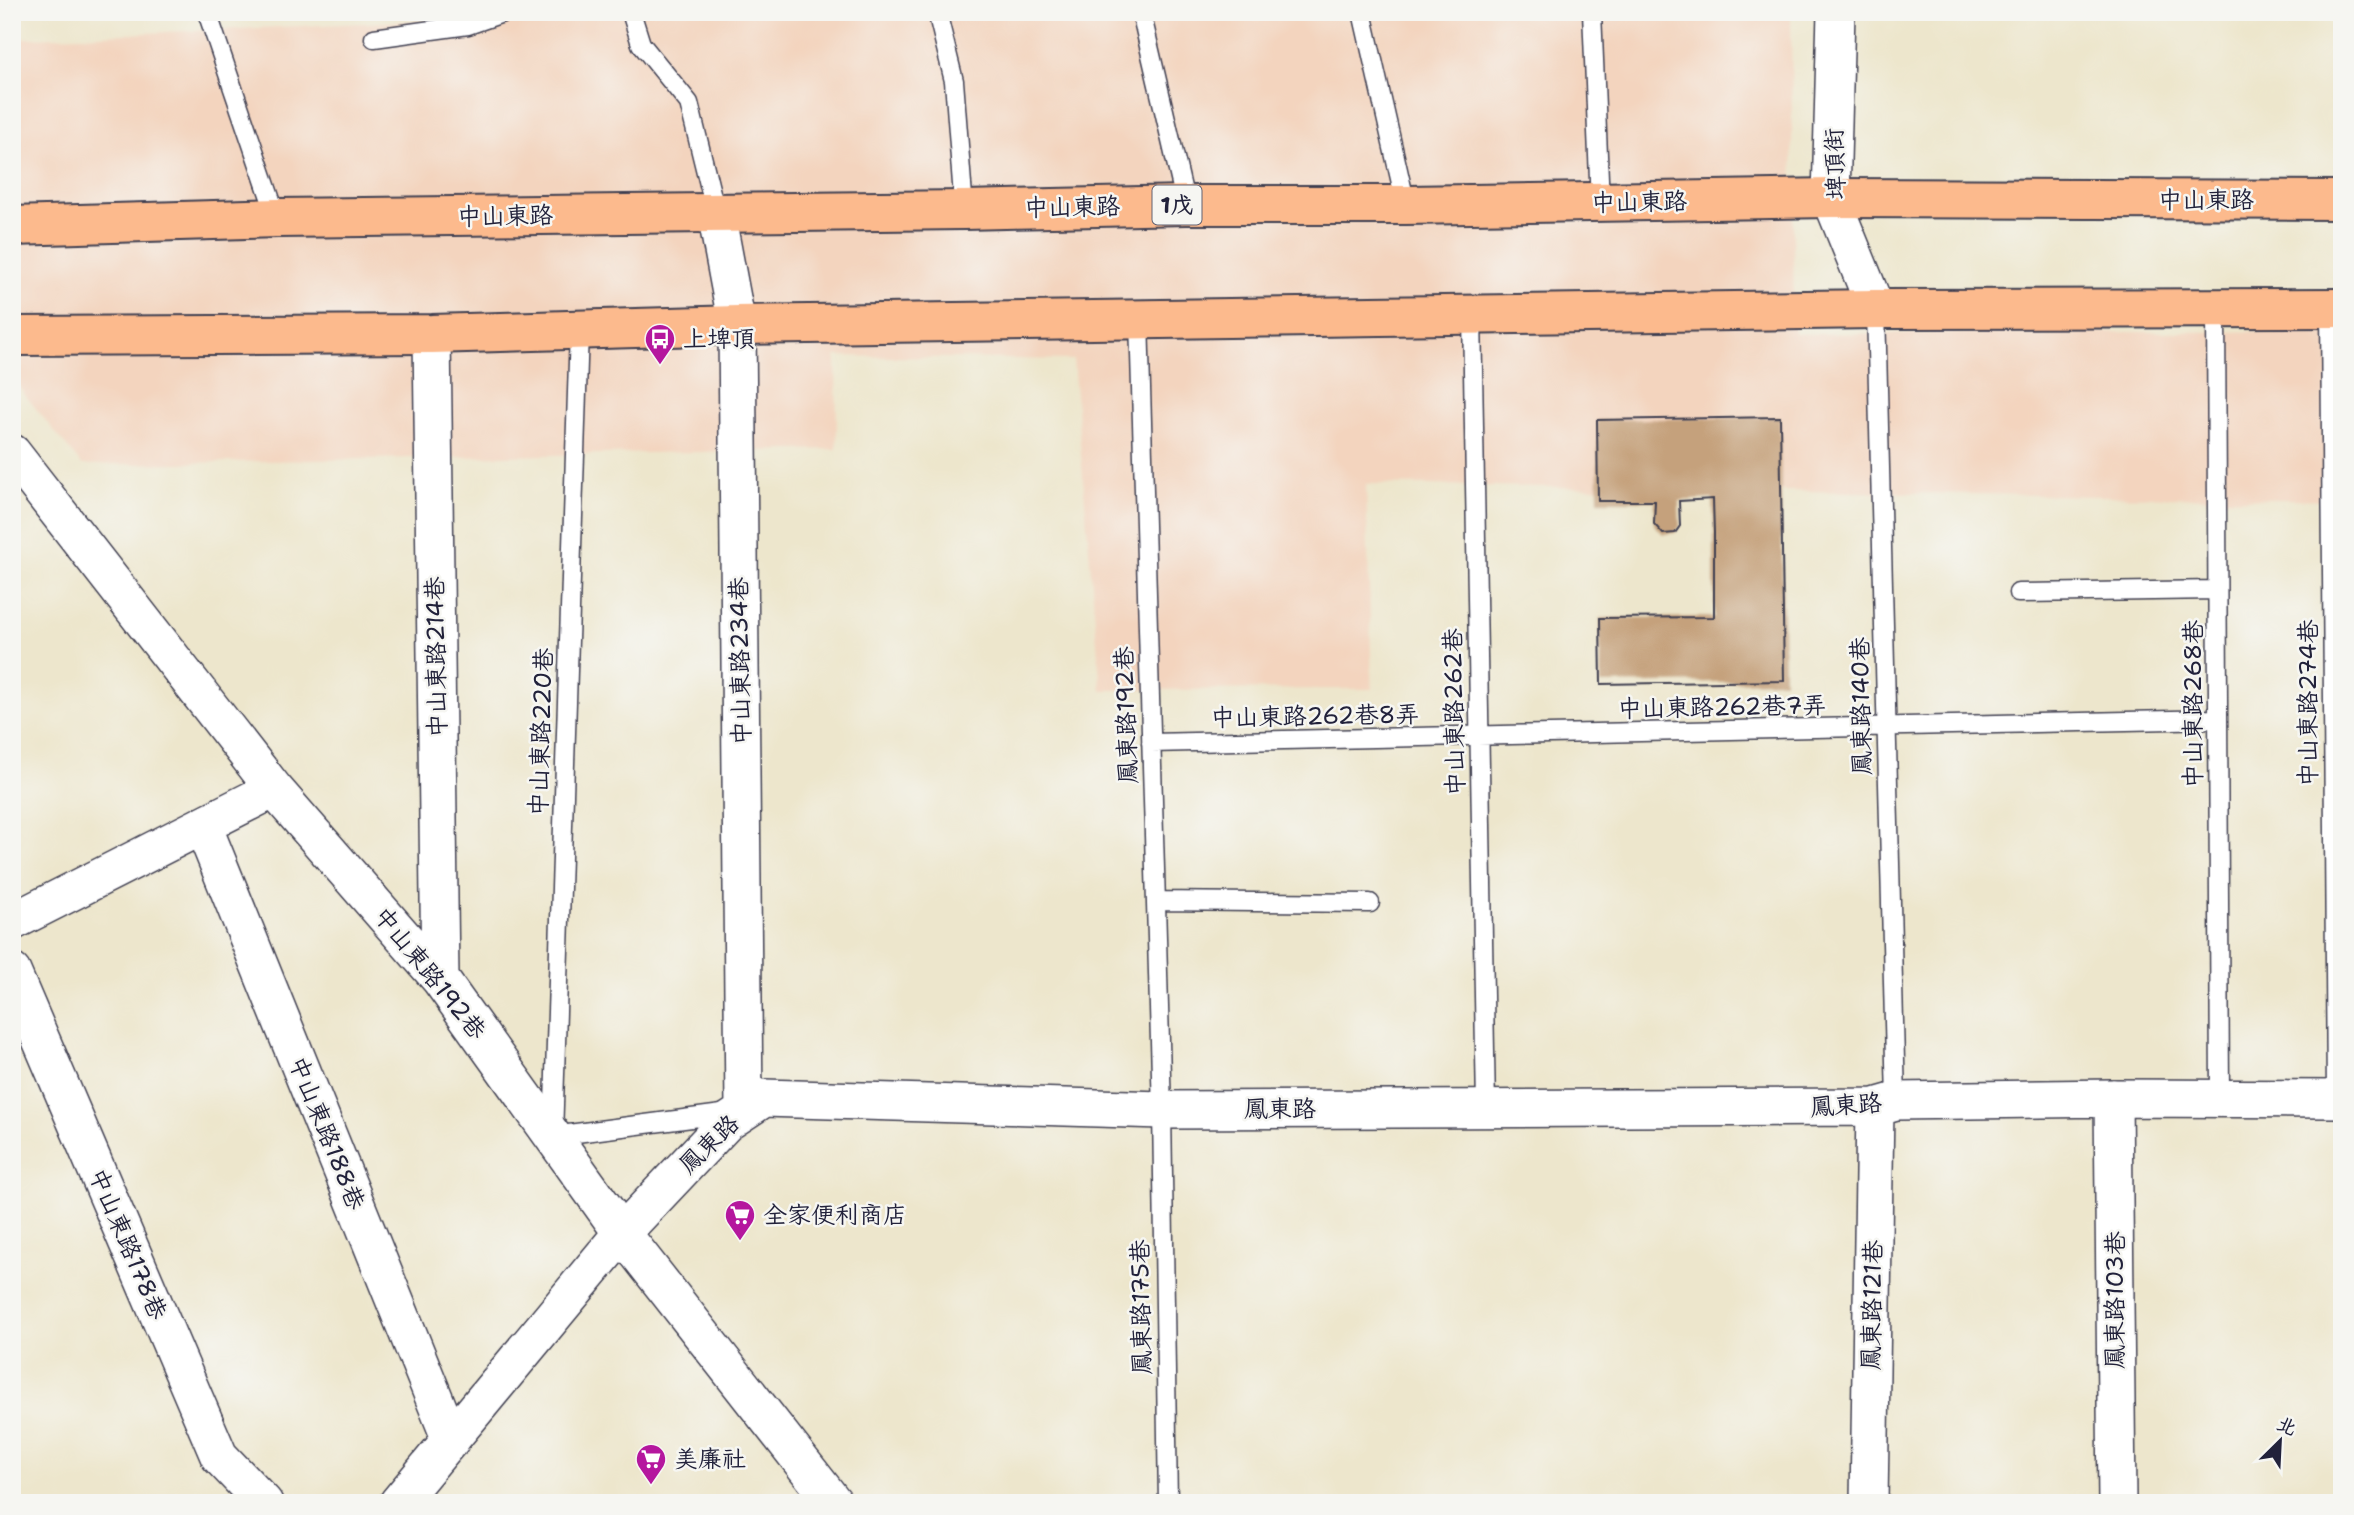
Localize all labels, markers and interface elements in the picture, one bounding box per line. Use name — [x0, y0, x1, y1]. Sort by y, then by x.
street label: 埤頂街 — [1818, 127, 1852, 201]
street label: 中山東路 — [2158, 184, 2254, 216]
street label: 中山東路 — [1591, 185, 1687, 219]
road number: 1戊 — [1152, 186, 1202, 224]
street label: 中山東路 — [1024, 190, 1120, 224]
street label: 中山東路 — [457, 199, 553, 233]
bus stop icon: 上埤頂 — [643, 322, 677, 366]
place label: 上埤頂 — [683, 323, 755, 355]
street label: 中山東路214巷 — [419, 576, 453, 738]
street label: 中山東路234巷 — [723, 577, 757, 745]
street label: 中山東路274巷 — [2292, 619, 2324, 787]
street label: 中山東路268巷 — [2177, 620, 2209, 788]
street label: 中山東路262巷 — [1437, 628, 1471, 796]
street label: 鳳東路140巷 — [1844, 637, 1878, 775]
street label: 鳳東路192巷 — [1108, 646, 1144, 784]
street label: 中山東路220巷 — [522, 647, 560, 817]
street label: 中山東路262巷7弄 — [1617, 689, 1827, 725]
street label: 中山東路262巷8弄 — [1210, 698, 1420, 734]
street label: 中山東路192巷 — [367, 900, 493, 1046]
street label: 中山東路188巷 — [282, 1052, 372, 1214]
street label: 鳳東路 — [1809, 1087, 1883, 1123]
street label: 鳳東路 — [1244, 1093, 1316, 1125]
street label: 鳳東路 — [672, 1107, 746, 1181]
street label: 中山東路178巷 — [82, 1163, 174, 1325]
supermarket icon: 全家便利商店 — [723, 1198, 757, 1242]
place label: 全家便利商店 — [763, 1199, 907, 1231]
street label: 鳳東路103巷 — [2099, 1231, 2131, 1369]
street label: 鳳東路175巷 — [1124, 1239, 1158, 1375]
street label: 鳳東路121巷 — [1855, 1240, 1889, 1370]
north arrow — [2246, 1406, 2316, 1476]
text: 北 — [2273, 1411, 2300, 1441]
supermarket icon: 美廉社 — [634, 1442, 668, 1486]
place label: 美廉社 — [674, 1443, 746, 1475]

